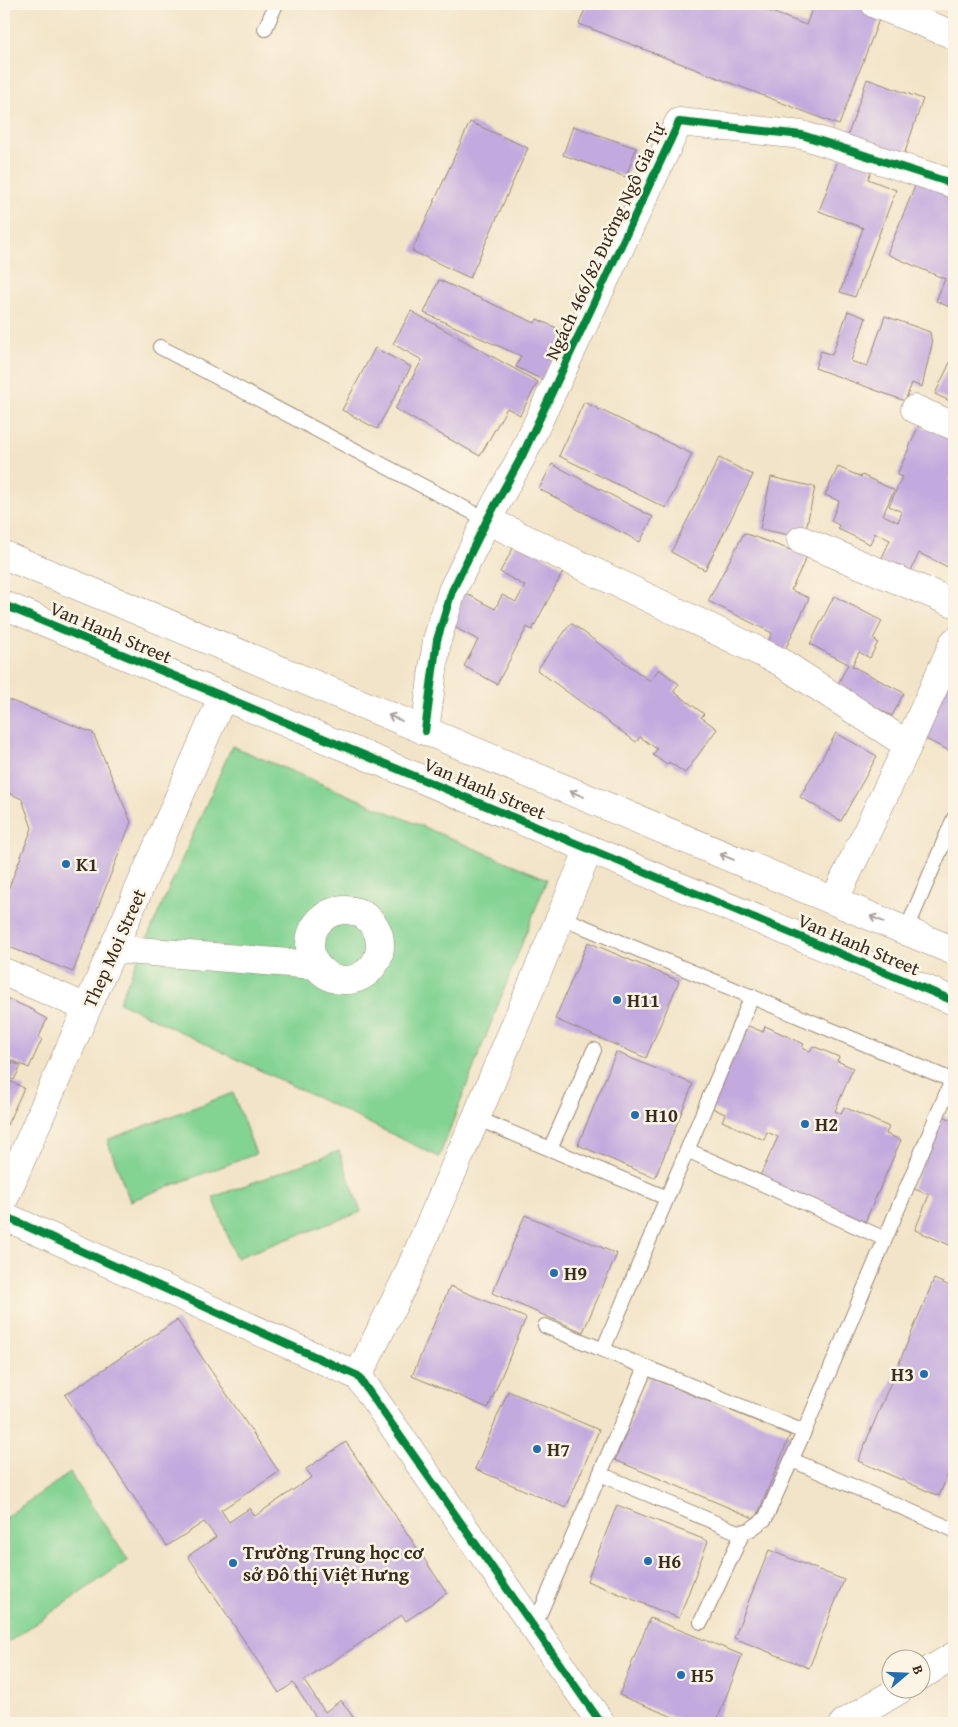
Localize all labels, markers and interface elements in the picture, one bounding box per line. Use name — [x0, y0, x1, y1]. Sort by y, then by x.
street label: Ngách 466/82 Đường Ngô Gia Tự — [538, 117, 673, 364]
street label: Van Hanh Street — [46, 594, 177, 670]
one-way arrow — [388, 713, 403, 722]
street label: Van Hanh Street — [420, 750, 551, 826]
one-way arrow — [570, 789, 585, 798]
place label: K1 — [76, 850, 98, 878]
one-way arrow — [720, 851, 735, 861]
marker: K1 — [60, 858, 72, 870]
street label: Thep Moi Street — [75, 884, 153, 1012]
street label: Van Hanh Street — [794, 906, 925, 982]
one-way arrow — [870, 914, 885, 923]
place label: H11 — [627, 986, 660, 1014]
marker: H11 — [611, 994, 623, 1006]
place label: H10 — [645, 1101, 678, 1129]
marker: H10 — [629, 1109, 641, 1121]
place label: H2 — [815, 1110, 838, 1138]
marker: H2 — [799, 1118, 811, 1130]
place label: H9 — [564, 1259, 587, 1287]
marker: H9 — [548, 1267, 560, 1279]
place label: H3 — [891, 1360, 914, 1388]
marker: H3 — [918, 1368, 930, 1380]
place label: H7 — [547, 1435, 570, 1463]
marker: H7 — [531, 1443, 543, 1455]
place label: Trường Trung học cơ sở Đô thị Việt Hưng — [243, 1538, 424, 1588]
place label: H6 — [658, 1547, 681, 1575]
marker: H6 — [642, 1555, 654, 1567]
marker: Trường Trung học cơ sở Đô thị Việt Hưng — [227, 1557, 239, 1569]
north arrow — [880, 1650, 930, 1700]
place label: H5 — [691, 1661, 714, 1689]
text: B — [907, 1662, 929, 1677]
marker: H5 — [675, 1669, 687, 1681]

